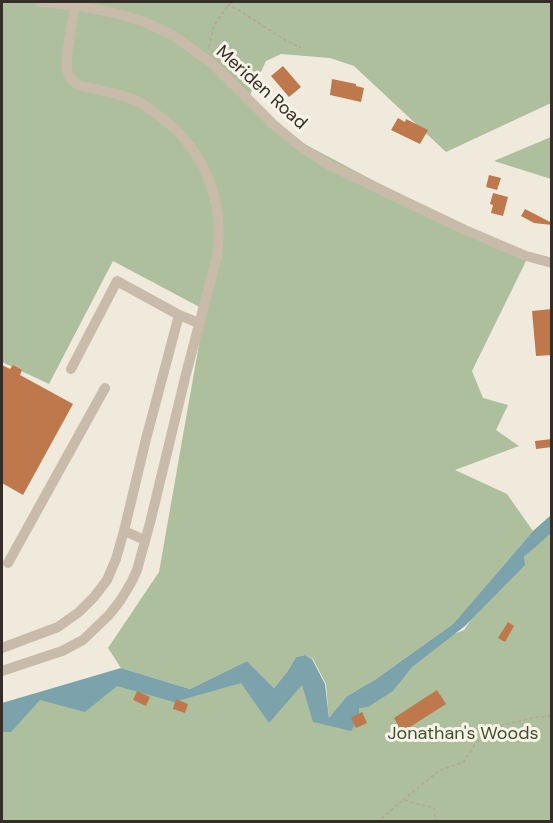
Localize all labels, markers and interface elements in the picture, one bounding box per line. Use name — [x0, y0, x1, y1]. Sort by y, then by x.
street label: Meriden Road — [211, 42, 311, 134]
park label: Jonathan's Woods — [387, 723, 539, 745]

